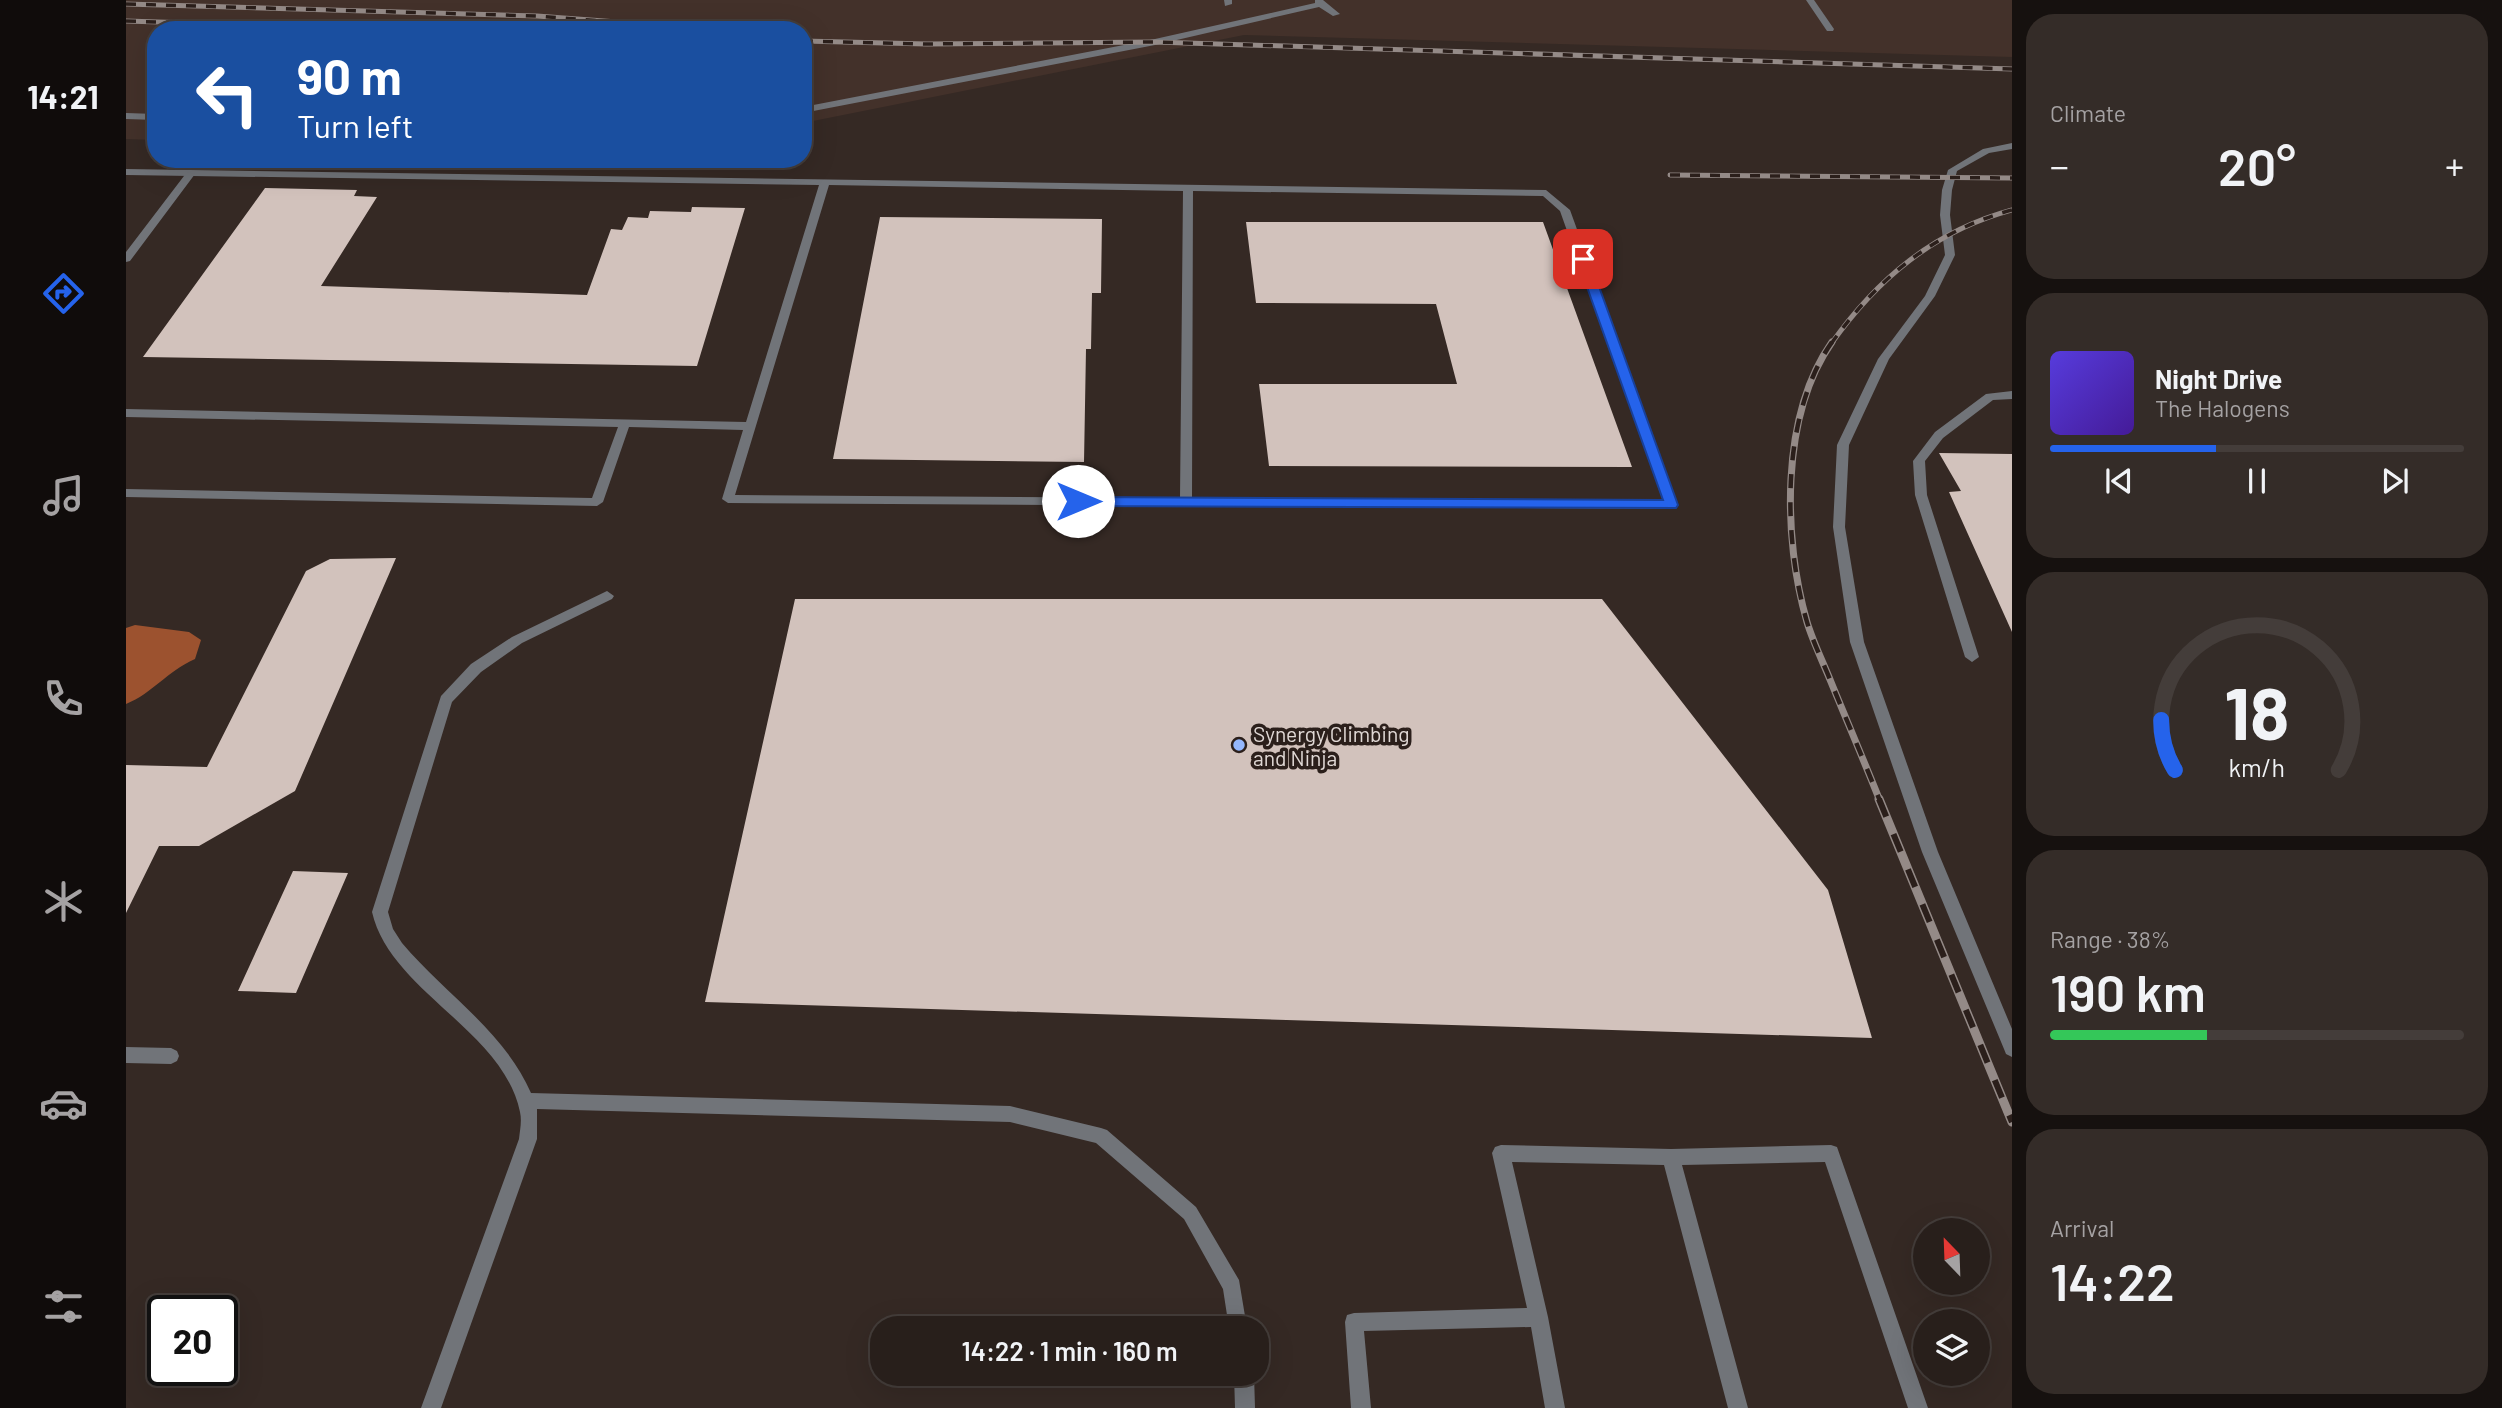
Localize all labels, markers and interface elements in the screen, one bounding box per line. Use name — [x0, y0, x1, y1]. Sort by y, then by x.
text: 90 m — [297, 46, 402, 105]
icon: left — [182, 49, 273, 140]
text: 14:21 — [27, 77, 99, 115]
text: Climate — [2050, 99, 2126, 127]
text: Turn left — [297, 106, 414, 144]
text: 20° — [2218, 134, 2296, 196]
text: − — [2050, 142, 2069, 188]
text: + — [2445, 142, 2464, 188]
pin — [1553, 229, 1613, 289]
icon: arrive — [1564, 240, 1602, 278]
icon: directions — [39, 269, 88, 318]
text: Night Drive — [2155, 363, 2282, 394]
text: The Halogens — [2155, 394, 2290, 422]
icon: previous — [2100, 462, 2138, 500]
icon: pause — [2238, 462, 2276, 500]
icon: next — [2376, 462, 2414, 500]
position arrow — [1041, 464, 1115, 538]
icon: music — [39, 471, 88, 520]
text: 18 — [2224, 667, 2290, 755]
icon: phone — [39, 674, 88, 723]
place label: Synergy Climbing and Ninja — [1253, 721, 1409, 770]
marker: Synergy Climbing and Ninja — [1231, 737, 1247, 753]
text: km/h — [2229, 752, 2285, 782]
icon: climate — [39, 877, 88, 926]
text: Range · 38% — [2050, 925, 2170, 953]
text: 190 km — [2050, 960, 2206, 1022]
icon: car — [39, 1079, 88, 1128]
text: Arrival — [2050, 1214, 2114, 1242]
north arrow — [1913, 1218, 1990, 1295]
map controls — [1913, 1218, 1990, 1386]
text: 14:22 — [2050, 1249, 2175, 1311]
icon: filters — [39, 1282, 88, 1331]
speed limit sign: 20 — [147, 1295, 238, 1386]
button: layers — [1913, 1309, 1990, 1386]
text: 14:22 · 1 min · 160 m — [962, 1335, 1177, 1366]

